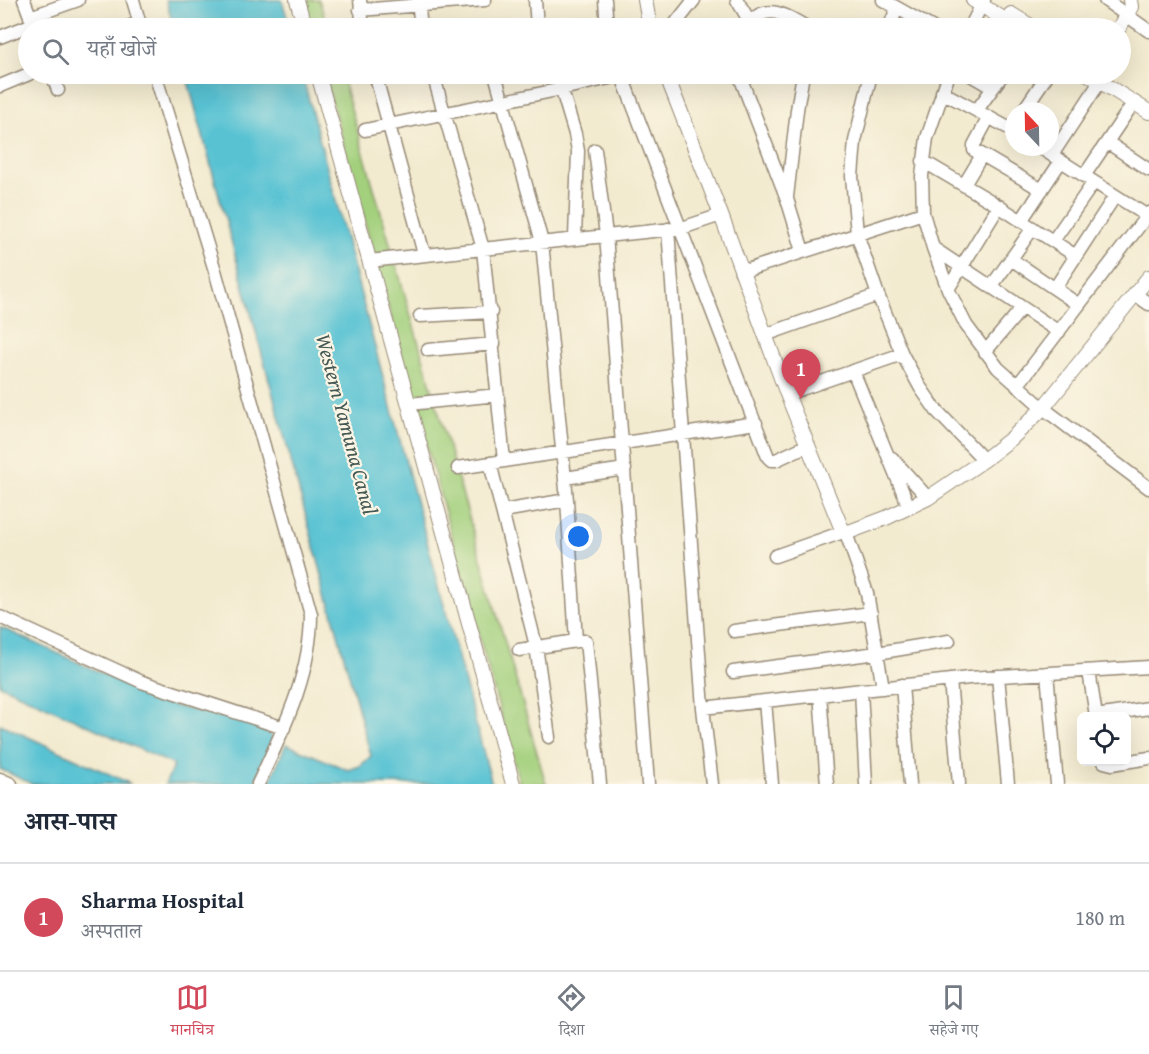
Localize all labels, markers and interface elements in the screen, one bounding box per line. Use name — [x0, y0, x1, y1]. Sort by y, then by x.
search box — [18, 18, 1131, 84]
text: यहाँ खोजें — [87, 32, 156, 64]
icon: search — [39, 35, 72, 68]
north arrow — [1005, 102, 1059, 156]
water label: Western Yamuna Canal — [308, 330, 386, 518]
pin: 1 — [782, 350, 820, 399]
your location — [564, 522, 593, 551]
map controls — [1077, 712, 1131, 766]
button: locate — [1077, 712, 1131, 766]
text: आस-पास — [24, 801, 116, 840]
text: Sharma Hospital — [81, 884, 244, 916]
text: 1 — [38, 903, 49, 932]
text: 180 m — [1075, 903, 1125, 932]
text: अस्पताल — [81, 916, 142, 945]
tab: मानचित्र — [171, 981, 214, 1045]
tab: दिशा — [555, 981, 588, 1045]
tab: सहेजे गए — [929, 981, 978, 1045]

